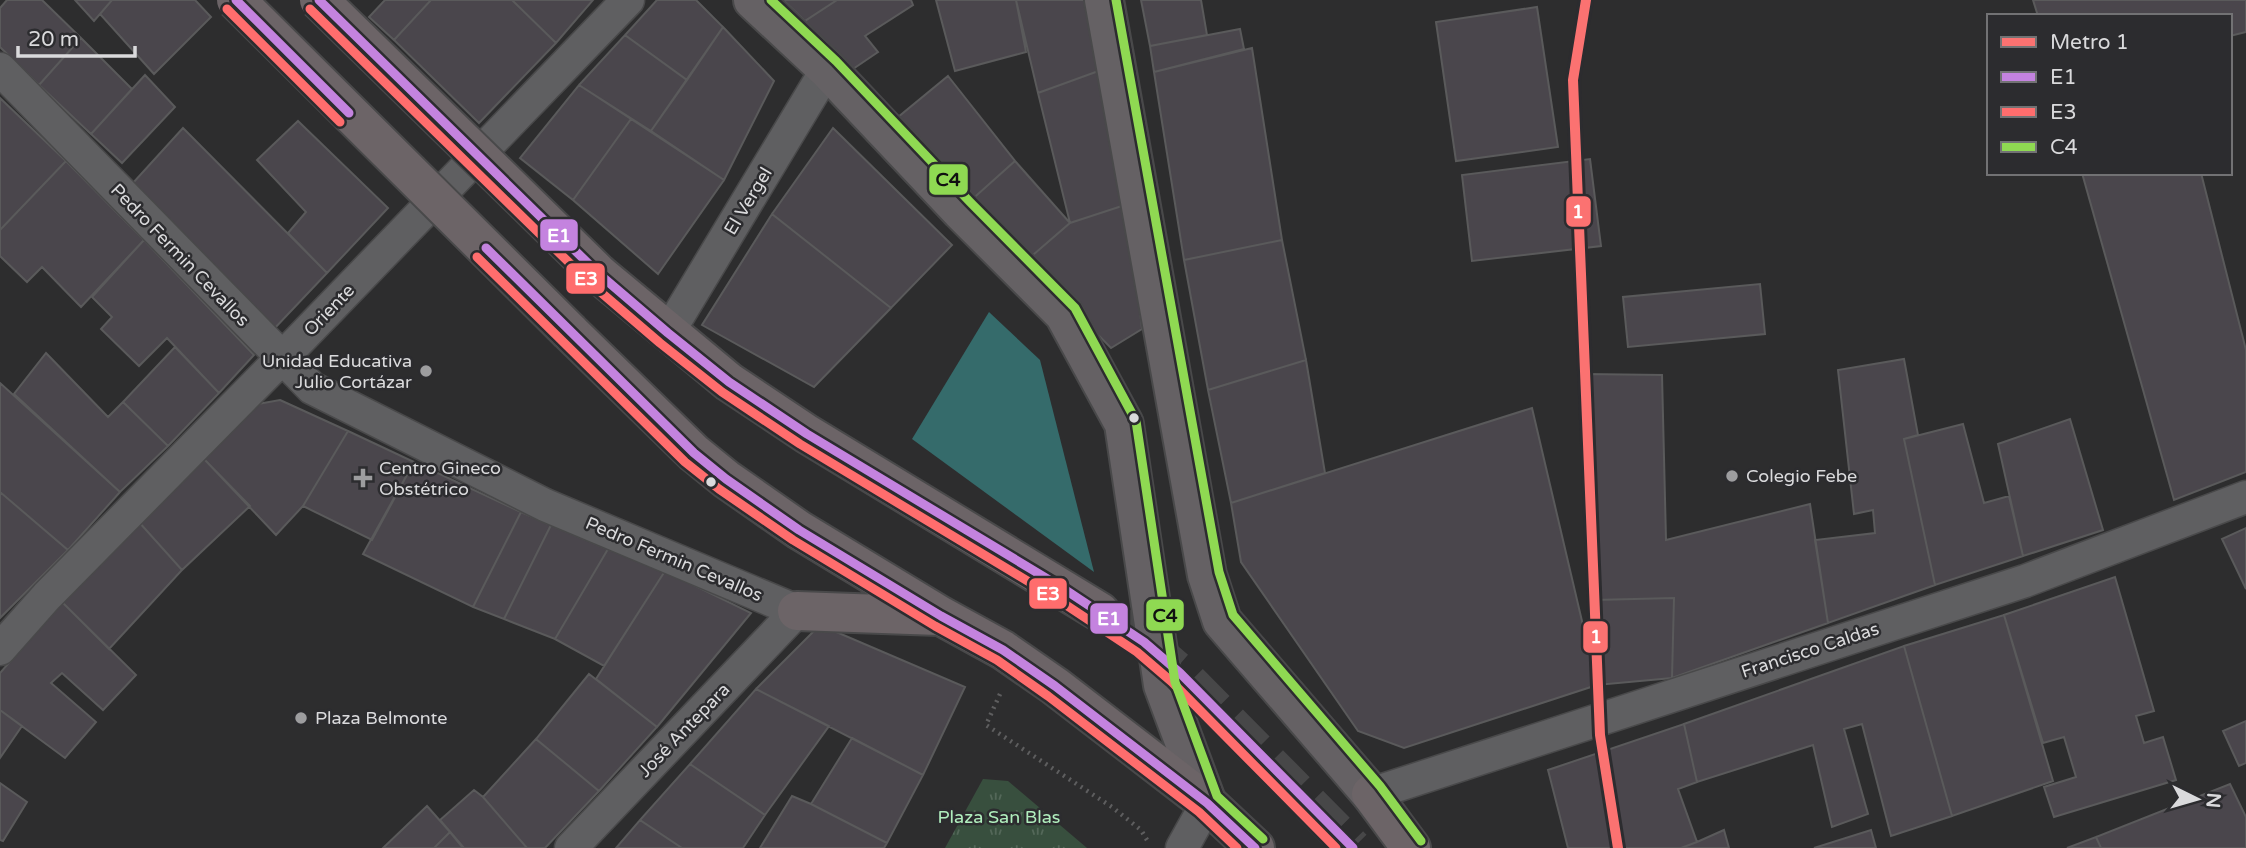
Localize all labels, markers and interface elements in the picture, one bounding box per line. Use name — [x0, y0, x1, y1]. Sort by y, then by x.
scale bar — [18, 14, 135, 58]
legend — [1987, 14, 2232, 175]
text: 20 m — [28, 27, 79, 52]
text: Metro 1 — [2050, 30, 2129, 55]
text: E1 — [2050, 65, 2077, 90]
text: E3 — [2050, 100, 2077, 125]
text: C4 — [2050, 135, 2078, 160]
street label: El Vergel — [719, 163, 777, 239]
line badge: C4 — [928, 163, 969, 196]
text: C4 — [935, 169, 961, 191]
street label: Pedro Fermin Cevallos — [106, 179, 254, 331]
line badge: 1 — [1565, 195, 1592, 228]
text: 1 — [1572, 201, 1584, 223]
line badge: E1 — [539, 218, 579, 252]
text: E1 — [547, 225, 571, 247]
line badge: E3 — [565, 262, 606, 295]
text: E3 — [574, 268, 598, 290]
street label: Oriente — [299, 279, 359, 341]
place label: Unidad Educativa Julio Cortázar — [262, 350, 412, 393]
marker: Unidad Educativa Julio Cortázar — [418, 363, 434, 379]
unlabelled marker — [1127, 411, 1141, 425]
place label: Centro Gineco Obstétrico — [379, 457, 501, 500]
place label: Colegio Febe — [1746, 465, 1857, 487]
marker: Centro Gineco Obstétrico — [353, 468, 373, 488]
marker: Colegio Febe — [1724, 468, 1740, 484]
unlabelled marker — [704, 475, 718, 489]
street label: Pedro Fermin Cevallos — [582, 512, 766, 606]
line badge: E3 — [1028, 577, 1068, 610]
text: E3 — [1036, 583, 1060, 605]
line badge: C4 — [1145, 598, 1185, 632]
line badge: E1 — [1089, 602, 1129, 635]
text: C4 — [1152, 605, 1178, 627]
text: E1 — [1097, 608, 1121, 630]
street label: Francisco Caldas — [1738, 617, 1882, 683]
line badge: 1 — [1582, 620, 1609, 654]
text: 1 — [1590, 626, 1602, 648]
street label: José Antepara — [634, 678, 734, 782]
place label: Plaza Belmonte — [315, 707, 448, 729]
marker: Plaza Belmonte — [293, 710, 309, 726]
north arrow — [2162, 764, 2232, 834]
text: N — [2201, 792, 2225, 809]
park label: Plaza San Blas — [938, 806, 1060, 828]

